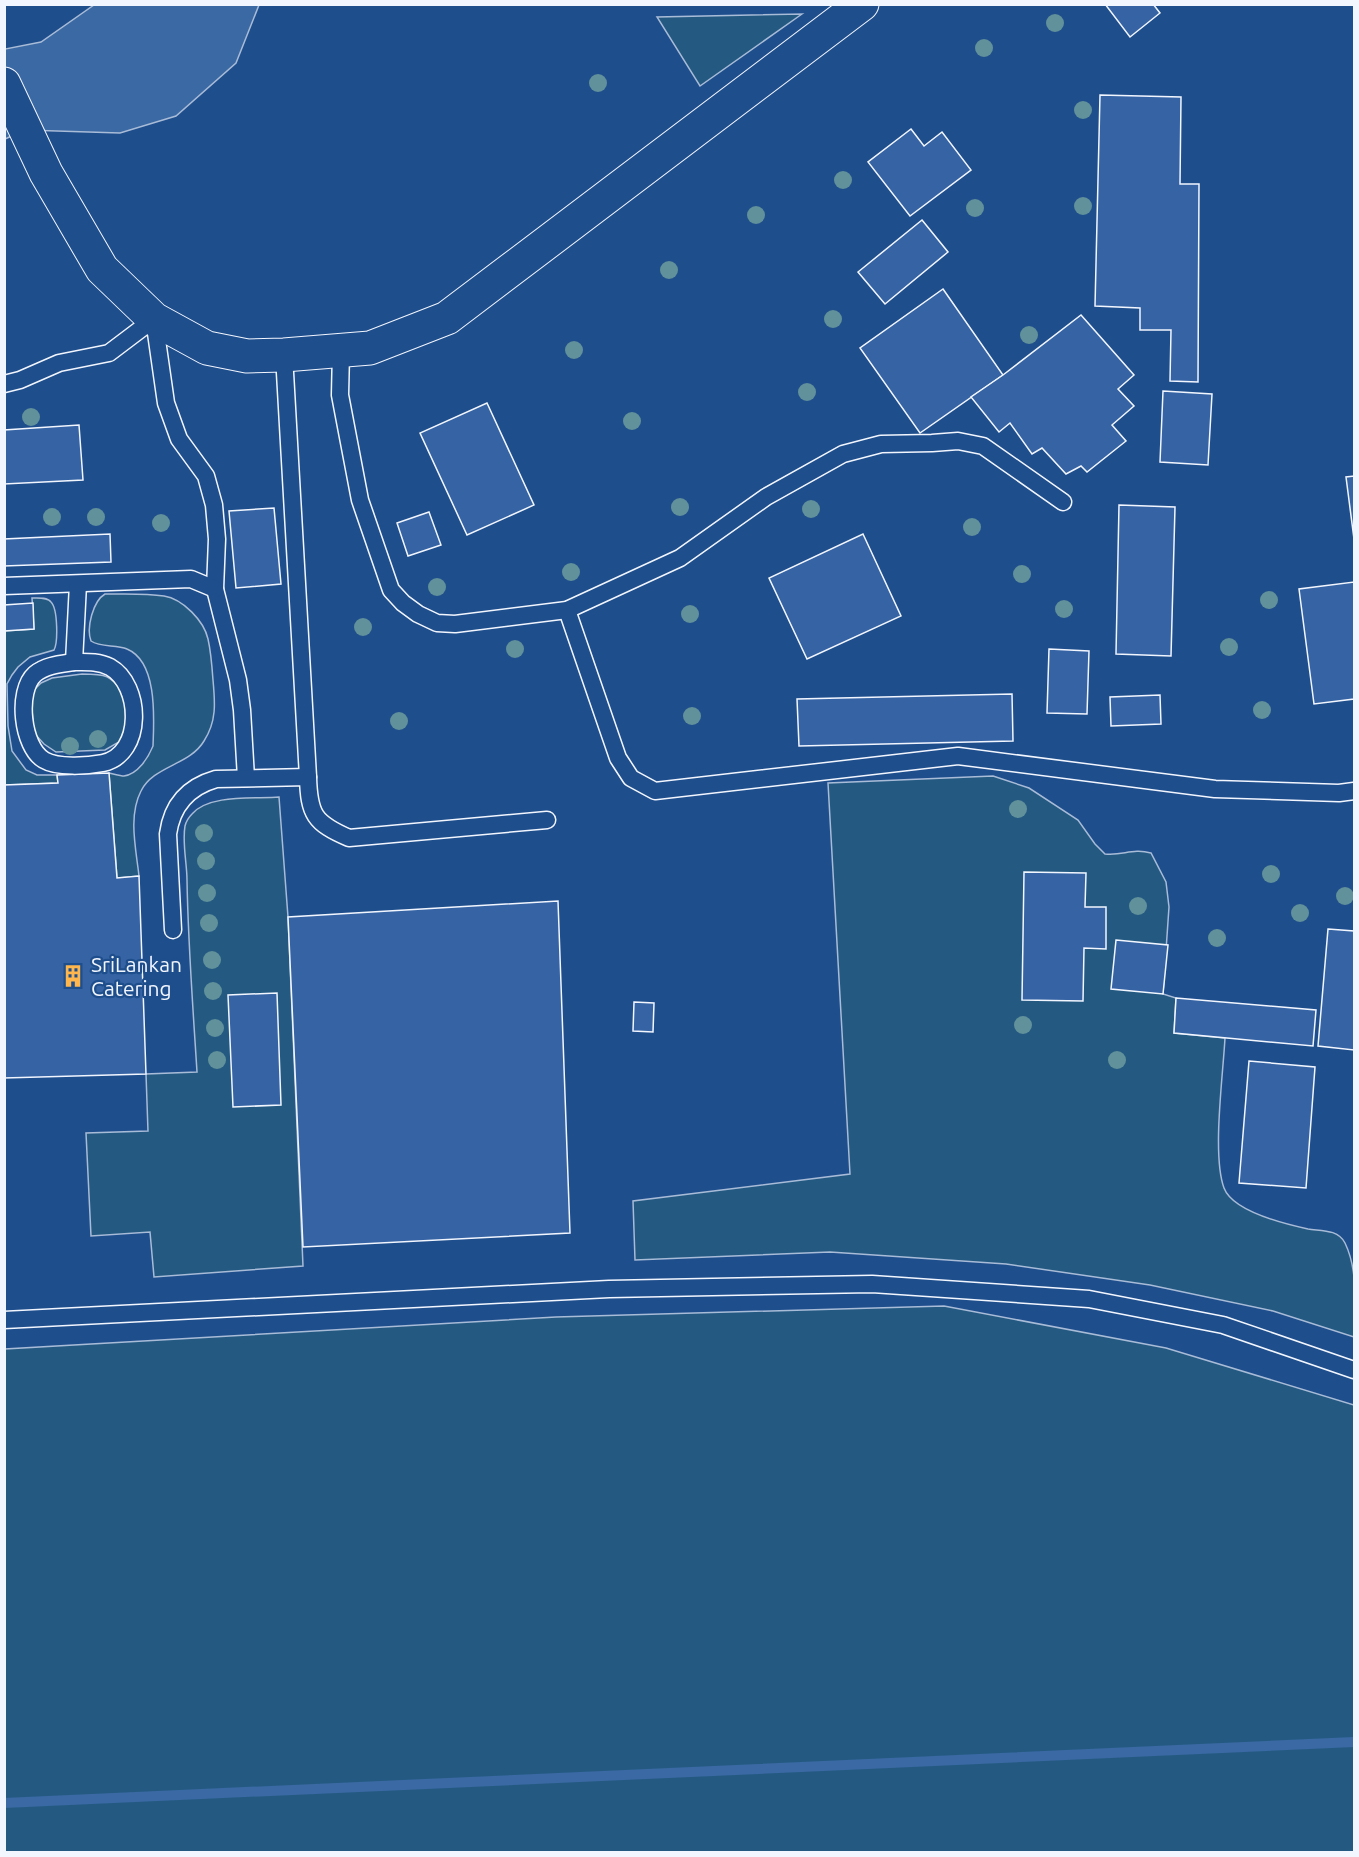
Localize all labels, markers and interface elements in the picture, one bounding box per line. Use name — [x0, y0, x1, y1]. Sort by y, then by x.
place label: SriLankan Catering — [91, 952, 182, 1000]
building icon: SriLankan Catering — [60, 963, 86, 989]

